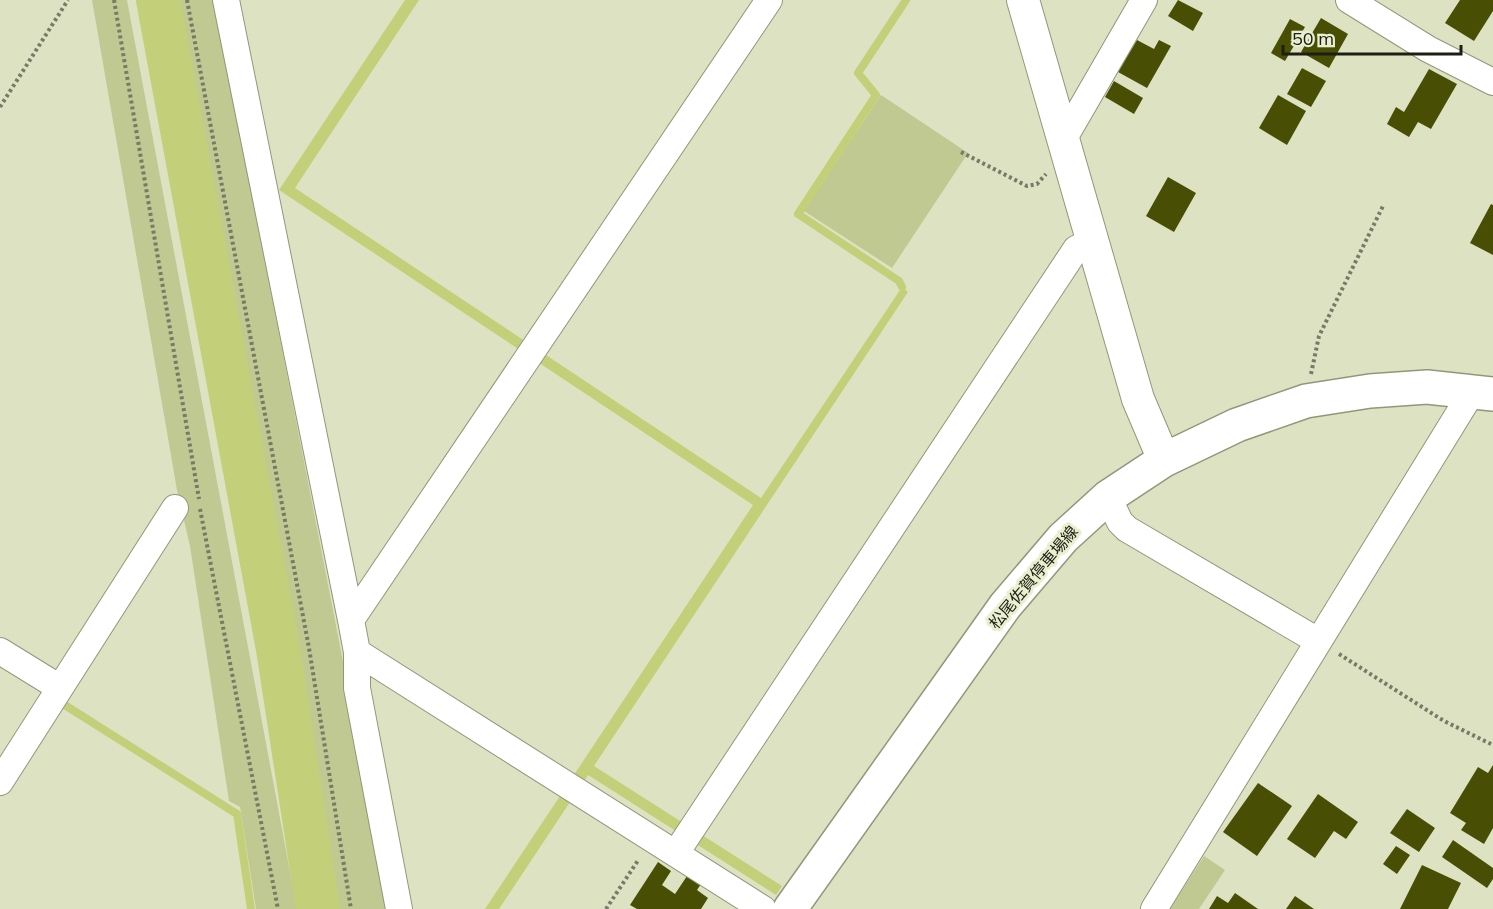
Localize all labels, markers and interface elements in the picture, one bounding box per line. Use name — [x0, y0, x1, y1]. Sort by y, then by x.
scale bar — [1283, 18, 1462, 56]
text: 50 m — [1292, 27, 1334, 50]
street label: 松尾佐賀停車場線 — [984, 522, 1082, 632]

